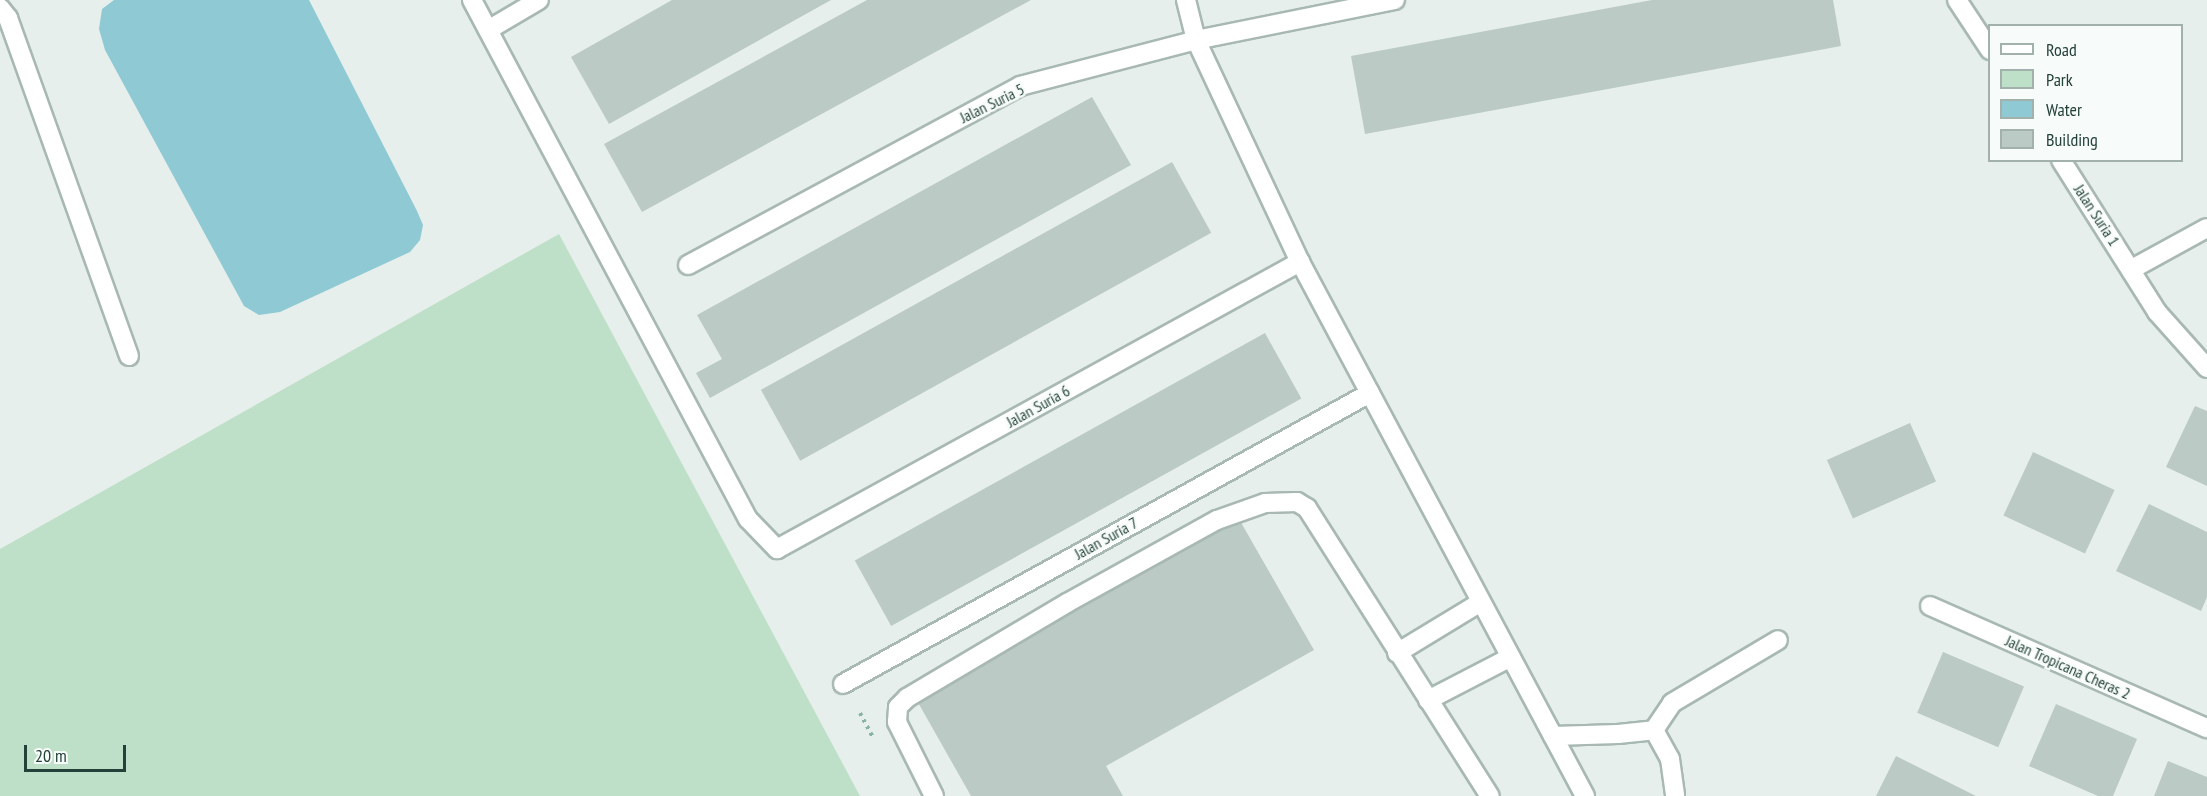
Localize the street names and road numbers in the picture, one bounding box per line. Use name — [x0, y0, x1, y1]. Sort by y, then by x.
street label: Jalan Suria 5 — [957, 79, 1027, 127]
street label: Jalan Suria 1 — [2070, 181, 2124, 249]
street label: Jalan Suria 6 — [1003, 381, 1073, 431]
street label: Jalan Suria 7 — [1071, 513, 1141, 563]
street label: Jalan Tropicana Cheras 2 — [2002, 631, 2134, 703]

